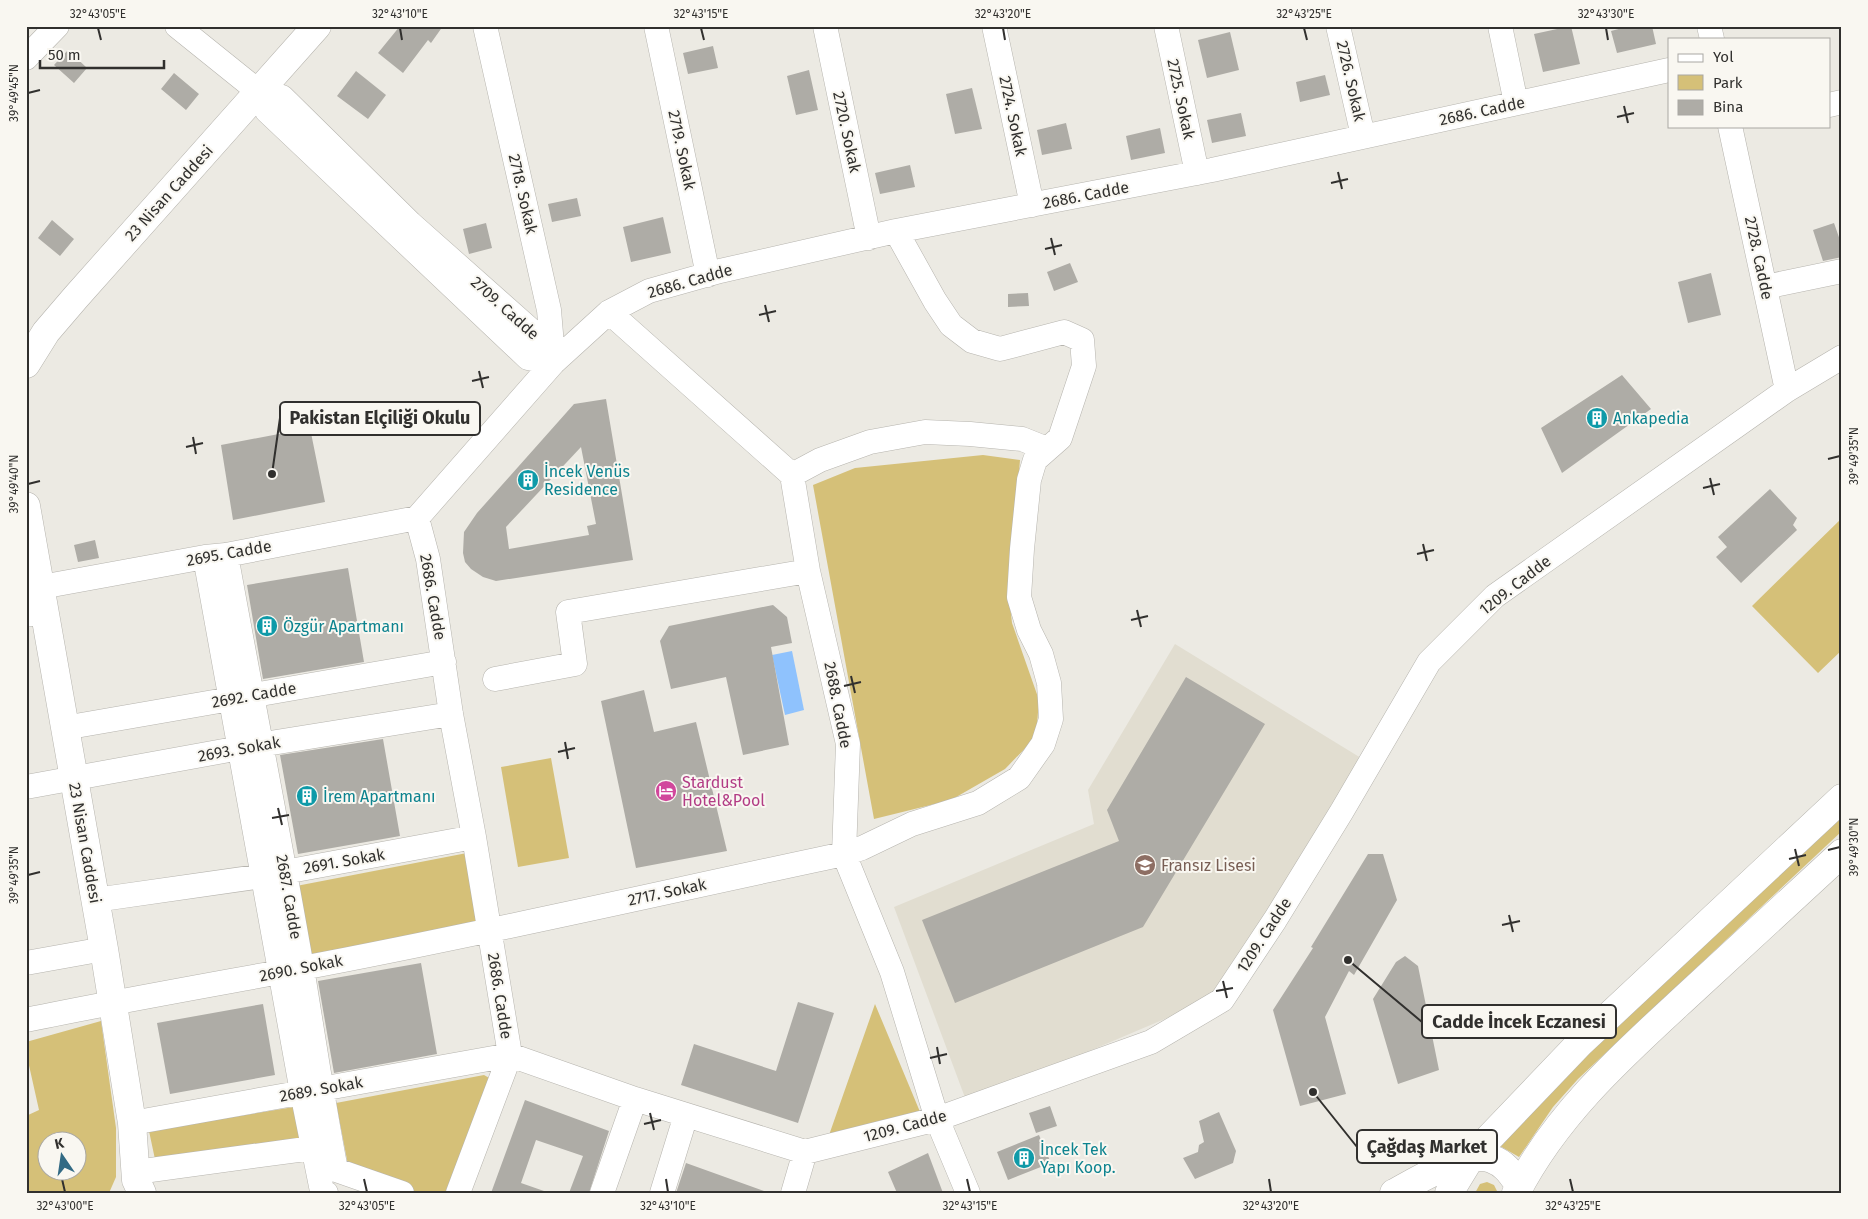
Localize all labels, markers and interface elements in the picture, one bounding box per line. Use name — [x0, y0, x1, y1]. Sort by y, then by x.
text: 32°43'05"E — [70, 7, 126, 21]
text: 32°43'10"E — [372, 7, 428, 21]
text: 32°43'15"E — [674, 7, 728, 21]
text: 32°43'20"E — [975, 7, 1031, 21]
text: 32°43'25"E — [1276, 7, 1332, 21]
text: 32°43'30"E — [1578, 7, 1634, 21]
scale bar — [40, 38, 164, 70]
legend — [1668, 38, 1830, 128]
street label: 2726. Sokak — [1333, 39, 1370, 124]
text: 50 m — [48, 46, 81, 64]
text: Yol — [1713, 48, 1734, 66]
street label: 2725. Sokak — [1163, 57, 1199, 142]
text: 39°49'45"N — [7, 64, 21, 122]
street label: 2724. Sokak — [995, 74, 1031, 159]
text: Park — [1713, 74, 1743, 92]
street label: 2720. Sokak — [829, 90, 865, 175]
street label: 2686. Cadde — [1437, 93, 1527, 129]
text: Bina — [1713, 98, 1743, 116]
street label: 2719. Sokak — [664, 108, 700, 192]
street label: 23 Nisan Caddesi — [121, 141, 217, 245]
street label: 2718. Sokak — [505, 152, 542, 237]
street label: 2686. Cadde — [1041, 177, 1131, 213]
street label: 2728. Cadde — [1741, 215, 1777, 301]
street label: 2686. Cadde — [645, 260, 735, 302]
street label: 2709. Cadde — [467, 272, 543, 344]
callout: Pakistan Elçiliği Okulu — [280, 402, 480, 435]
building icon: Ankapedia — [1585, 406, 1609, 430]
text: Pakistan Elçiliği Okulu — [290, 407, 470, 429]
place label: Ankapedia — [1613, 409, 1689, 428]
text: 39°49'35"N — [1847, 427, 1861, 485]
text: 39°49'40"N — [7, 455, 21, 513]
place label: İncek Venüs Residence — [544, 461, 630, 499]
building icon: İncek Venüs Residence — [516, 468, 540, 492]
street label: 2695. Cadde — [185, 536, 273, 570]
street label: 1209. Cadde — [1475, 551, 1555, 619]
street label: 2686. Cadde — [416, 552, 450, 642]
building icon: Özgür Apartmanı — [255, 614, 279, 638]
place label: Özgür Apartmanı — [283, 617, 404, 636]
street label: 2688. Cadde — [820, 660, 856, 750]
street label: 2692. Cadde — [210, 678, 298, 712]
street label: 2693. Sokak — [196, 732, 282, 766]
place label: Stardust Hotel&Pool — [682, 773, 765, 810]
hotel icon: Stardust Hotel&Pool — [654, 779, 678, 803]
street label: 23 Nisan Caddesi — [65, 781, 105, 905]
building icon: İrem Apartmanı — [295, 784, 319, 808]
place label: İrem Apartmanı — [323, 786, 436, 806]
text: 39°49'30"N — [1847, 817, 1861, 877]
street label: 2691. Sokak — [302, 844, 387, 877]
text: 39°49'35"N — [7, 846, 21, 904]
street label: 2687. Cadde — [272, 853, 306, 941]
school or university icon: Fransız Lisesi — [1133, 853, 1157, 877]
place label: Fransız Lisesi — [1161, 856, 1256, 875]
street label: 2717. Sokak — [626, 874, 709, 910]
street label: 1209. Cadde — [1233, 894, 1295, 976]
street label: 2690. Sokak — [258, 950, 345, 985]
street label: 2686. Cadde — [484, 951, 516, 1041]
callout: Cadde İncek Eczanesi — [1422, 1005, 1616, 1038]
text: Cadde İncek Eczanesi — [1432, 1011, 1606, 1033]
street label: 2689. Sokak — [278, 1072, 365, 1106]
street label: 1209. Cadde — [861, 1106, 949, 1146]
callout: Çağdaş Market — [1357, 1130, 1497, 1163]
north arrow — [38, 1132, 88, 1182]
text: K — [53, 1134, 67, 1153]
text: Çağdaş Market — [1367, 1136, 1488, 1158]
place label: İncek Tek Yapı Koop. — [1040, 1139, 1116, 1177]
building icon: İncek Tek Yapı Koop. — [1012, 1146, 1036, 1170]
text: 32°43'00"E — [36, 1199, 94, 1213]
text: 32°43'05"E — [339, 1199, 395, 1213]
text: 32°43'10"E — [640, 1199, 696, 1213]
text: 32°43'15"E — [943, 1199, 997, 1213]
text: 32°43'20"E — [1243, 1199, 1299, 1213]
text: 32°43'25"E — [1545, 1199, 1601, 1213]

